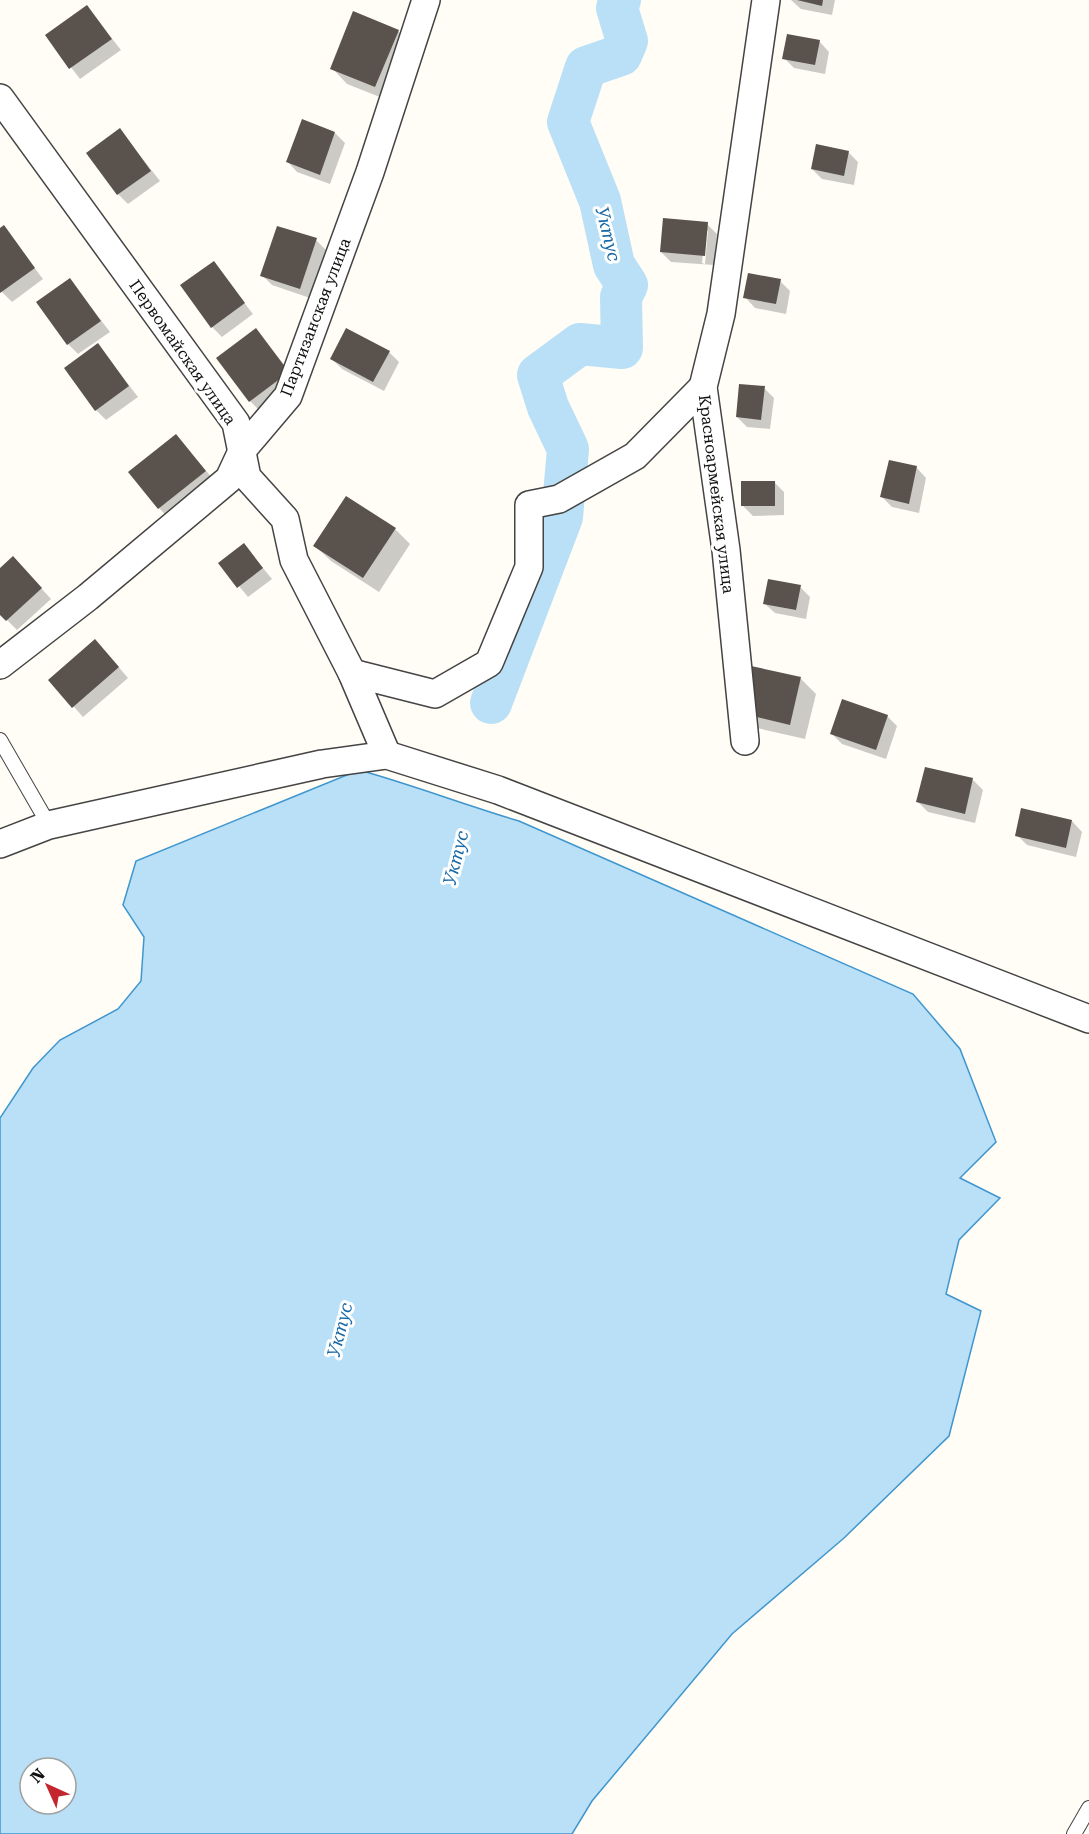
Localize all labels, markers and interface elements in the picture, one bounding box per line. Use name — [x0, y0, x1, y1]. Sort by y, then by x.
water label: Уктус — [592, 204, 626, 264]
street label: Партизанская улица — [276, 235, 355, 399]
street label: Первомайская улица — [125, 276, 240, 429]
street label: Красноармейская улица — [695, 394, 738, 595]
water label: Уктус — [439, 828, 473, 887]
water label: Уктус — [323, 1300, 357, 1359]
north arrow — [18, 1756, 78, 1816]
text: N — [27, 1765, 49, 1787]

